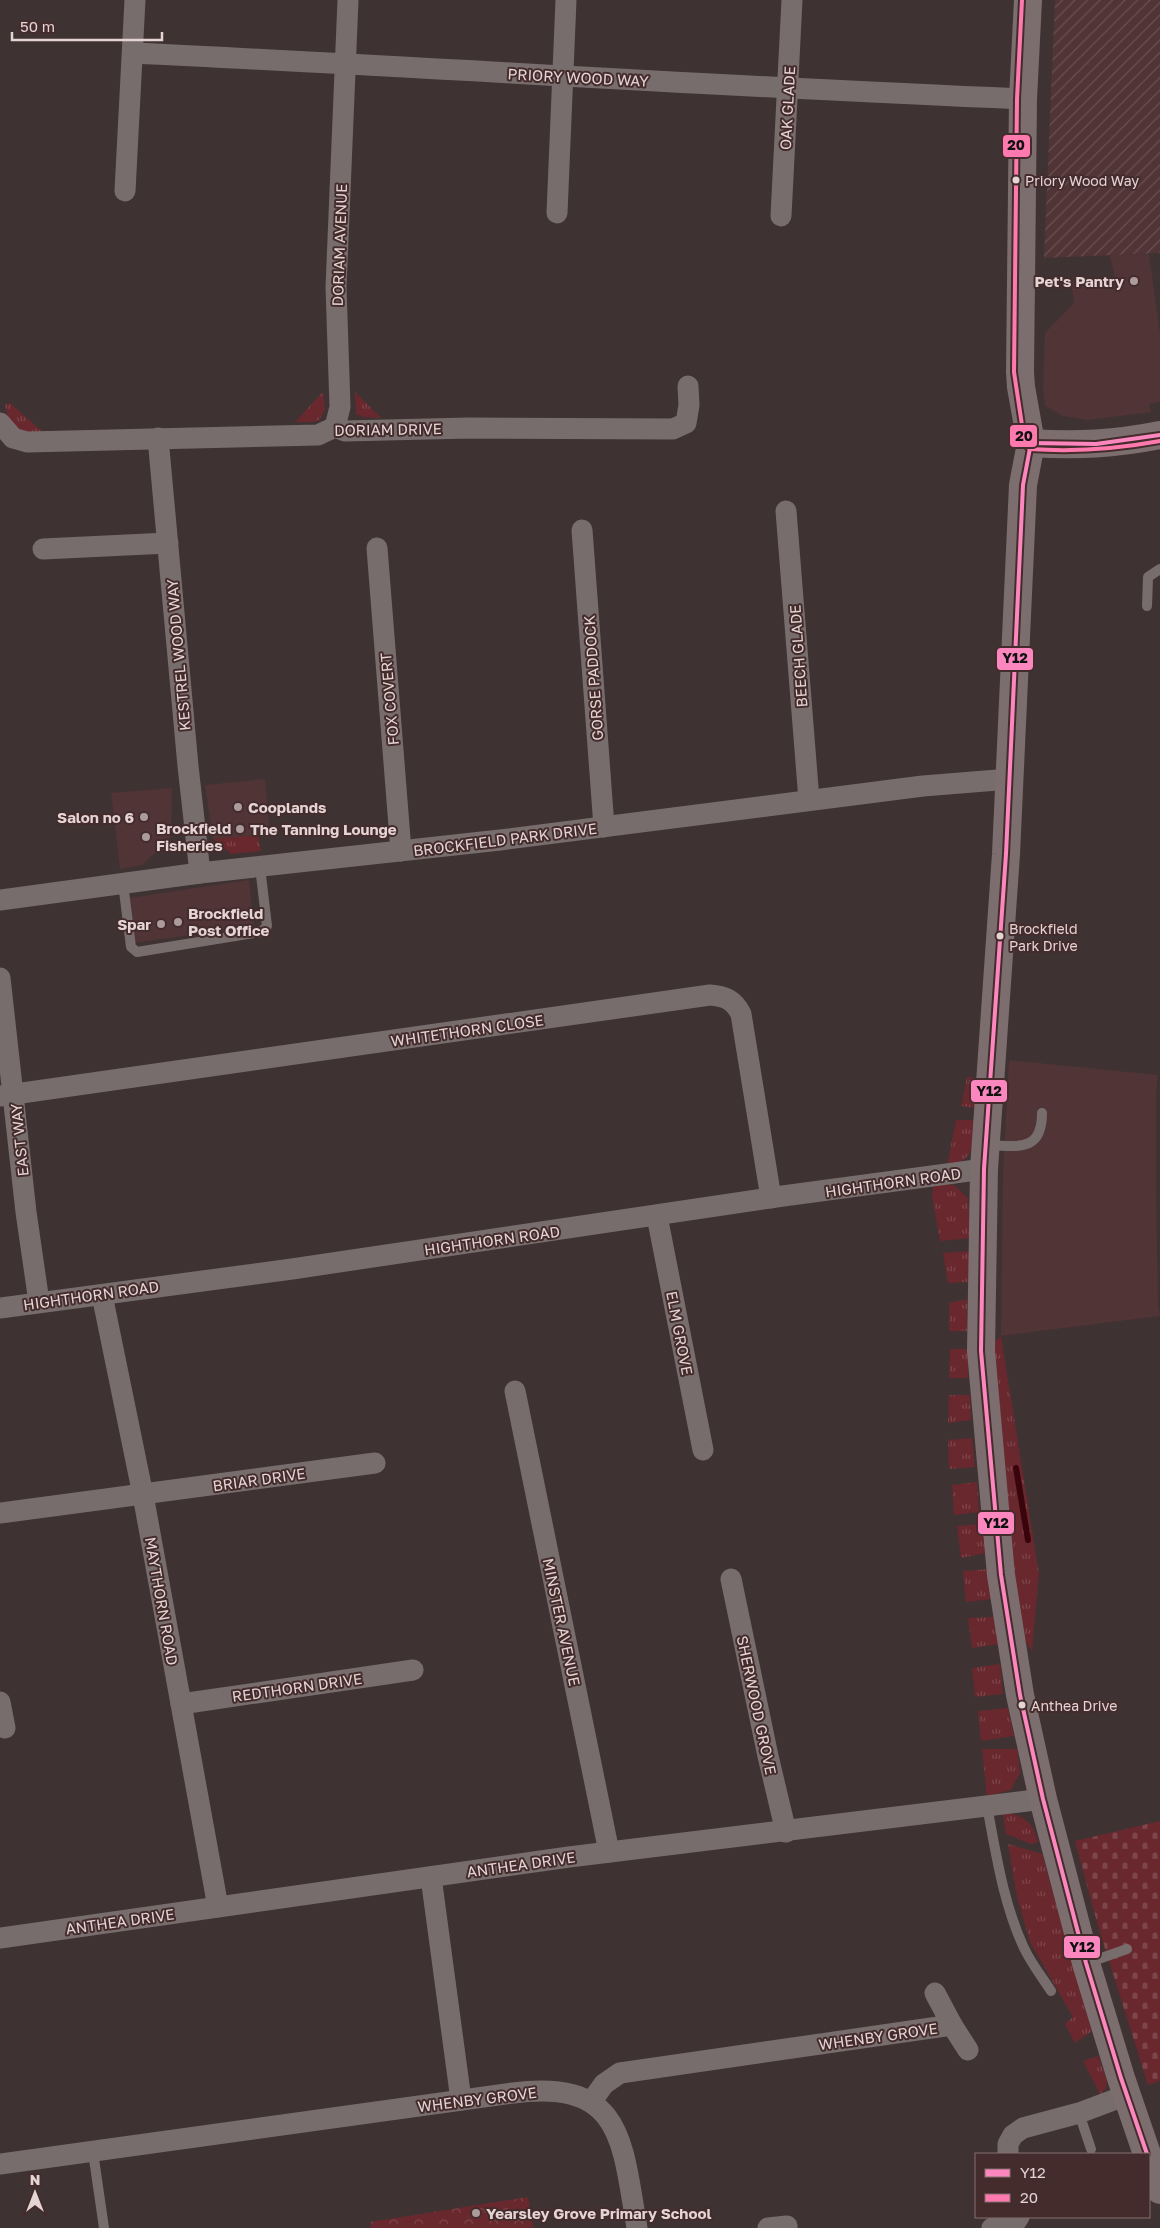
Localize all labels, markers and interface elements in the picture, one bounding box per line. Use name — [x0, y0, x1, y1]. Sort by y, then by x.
scale bar — [12, 10, 162, 42]
text: 50 m — [20, 17, 55, 35]
street label: PRIORY WOOD WAY — [507, 64, 649, 90]
street label: OAK GLADE — [776, 65, 798, 151]
line badge: 20 — [1002, 134, 1031, 158]
text: 20 — [1007, 136, 1025, 153]
place label: Priory Wood Way — [1025, 172, 1139, 189]
marker: Priory Wood Way — [1011, 175, 1021, 185]
street label: DORIAM AVENUE — [328, 183, 350, 307]
place label: Pet's Pantry — [1035, 272, 1124, 290]
marker: Pet's Pantry — [1128, 275, 1140, 287]
street label: DORIAM DRIVE — [334, 419, 442, 439]
line badge: 20 — [1009, 424, 1038, 448]
text: 20 — [1015, 427, 1033, 444]
street label: KESTREL WOOD WAY — [162, 578, 194, 732]
street label: BEECH GLADE — [785, 604, 811, 708]
street label: GORSE PADDOCK — [580, 615, 606, 741]
line badge: Y12 — [996, 647, 1034, 671]
text: Y12 — [1002, 649, 1028, 666]
street label: FOX COVERT — [376, 652, 402, 746]
place label: Cooplands — [248, 798, 326, 816]
marker: Cooplands — [232, 801, 244, 813]
place label: Salon no 6 — [57, 808, 134, 826]
marker: Salon no 6 — [138, 811, 150, 823]
place label: Brockfield Fisheries — [156, 819, 231, 854]
street label: BROCKFIELD PARK DRIVE — [412, 819, 598, 859]
place label: The Tanning Lounge — [250, 820, 397, 838]
marker: The Tanning Lounge — [234, 823, 246, 835]
marker: Brockfield Fisheries — [140, 831, 152, 843]
place label: Brockfield Post Office — [188, 904, 270, 939]
place label: Spar — [117, 915, 151, 933]
marker: Brockfield Post Office — [172, 916, 184, 928]
marker: Spar — [155, 918, 167, 930]
place label: Brockfield Park Drive — [1009, 920, 1078, 954]
marker: Brockfield Park Drive — [995, 931, 1005, 941]
street label: WHITETHORN CLOSE — [389, 1010, 545, 1050]
line badge: Y12 — [970, 1079, 1008, 1103]
text: Y12 — [976, 1082, 1002, 1099]
street label: EAST WAY — [6, 1102, 32, 1177]
street label: HIGHTHORN ROAD — [824, 1164, 962, 1200]
street label: HIGHTHORN ROAD — [423, 1222, 561, 1258]
street label: HIGHTHORN ROAD — [22, 1277, 160, 1313]
street label: ELM GROVE — [663, 1289, 697, 1377]
street label: BRIAR DRIVE — [211, 1464, 307, 1494]
line badge: Y12 — [977, 1511, 1015, 1535]
text: Y12 — [983, 1514, 1009, 1531]
street label: MAYTHORN ROAD — [142, 1535, 182, 1667]
street label: MINSTER AVENUE — [540, 1556, 584, 1688]
street label: SHERWOOD GROVE — [733, 1634, 781, 1776]
street label: REDTHORN DRIVE — [231, 1669, 363, 1705]
place label: Anthea Drive — [1031, 1697, 1117, 1714]
marker: Anthea Drive — [1017, 1700, 1027, 1710]
street label: ANTHEA DRIVE — [465, 1847, 577, 1881]
street label: ANTHEA DRIVE — [64, 1904, 176, 1938]
line badge: Y12 — [1063, 1935, 1101, 1959]
text: Y12 — [1069, 1938, 1095, 1955]
street label: WHENBY GROVE — [817, 2019, 939, 2053]
street label: WHENBY GROVE — [416, 2083, 538, 2115]
legend — [975, 2153, 1150, 2218]
text: Y12 — [1020, 2163, 1046, 2181]
north arrow — [10, 2168, 60, 2218]
text: N — [30, 2171, 40, 2188]
text: 20 — [1020, 2188, 1038, 2206]
place label: Yearsley Grove Primary School — [486, 2204, 711, 2222]
marker: Yearsley Grove Primary School — [470, 2207, 482, 2219]

